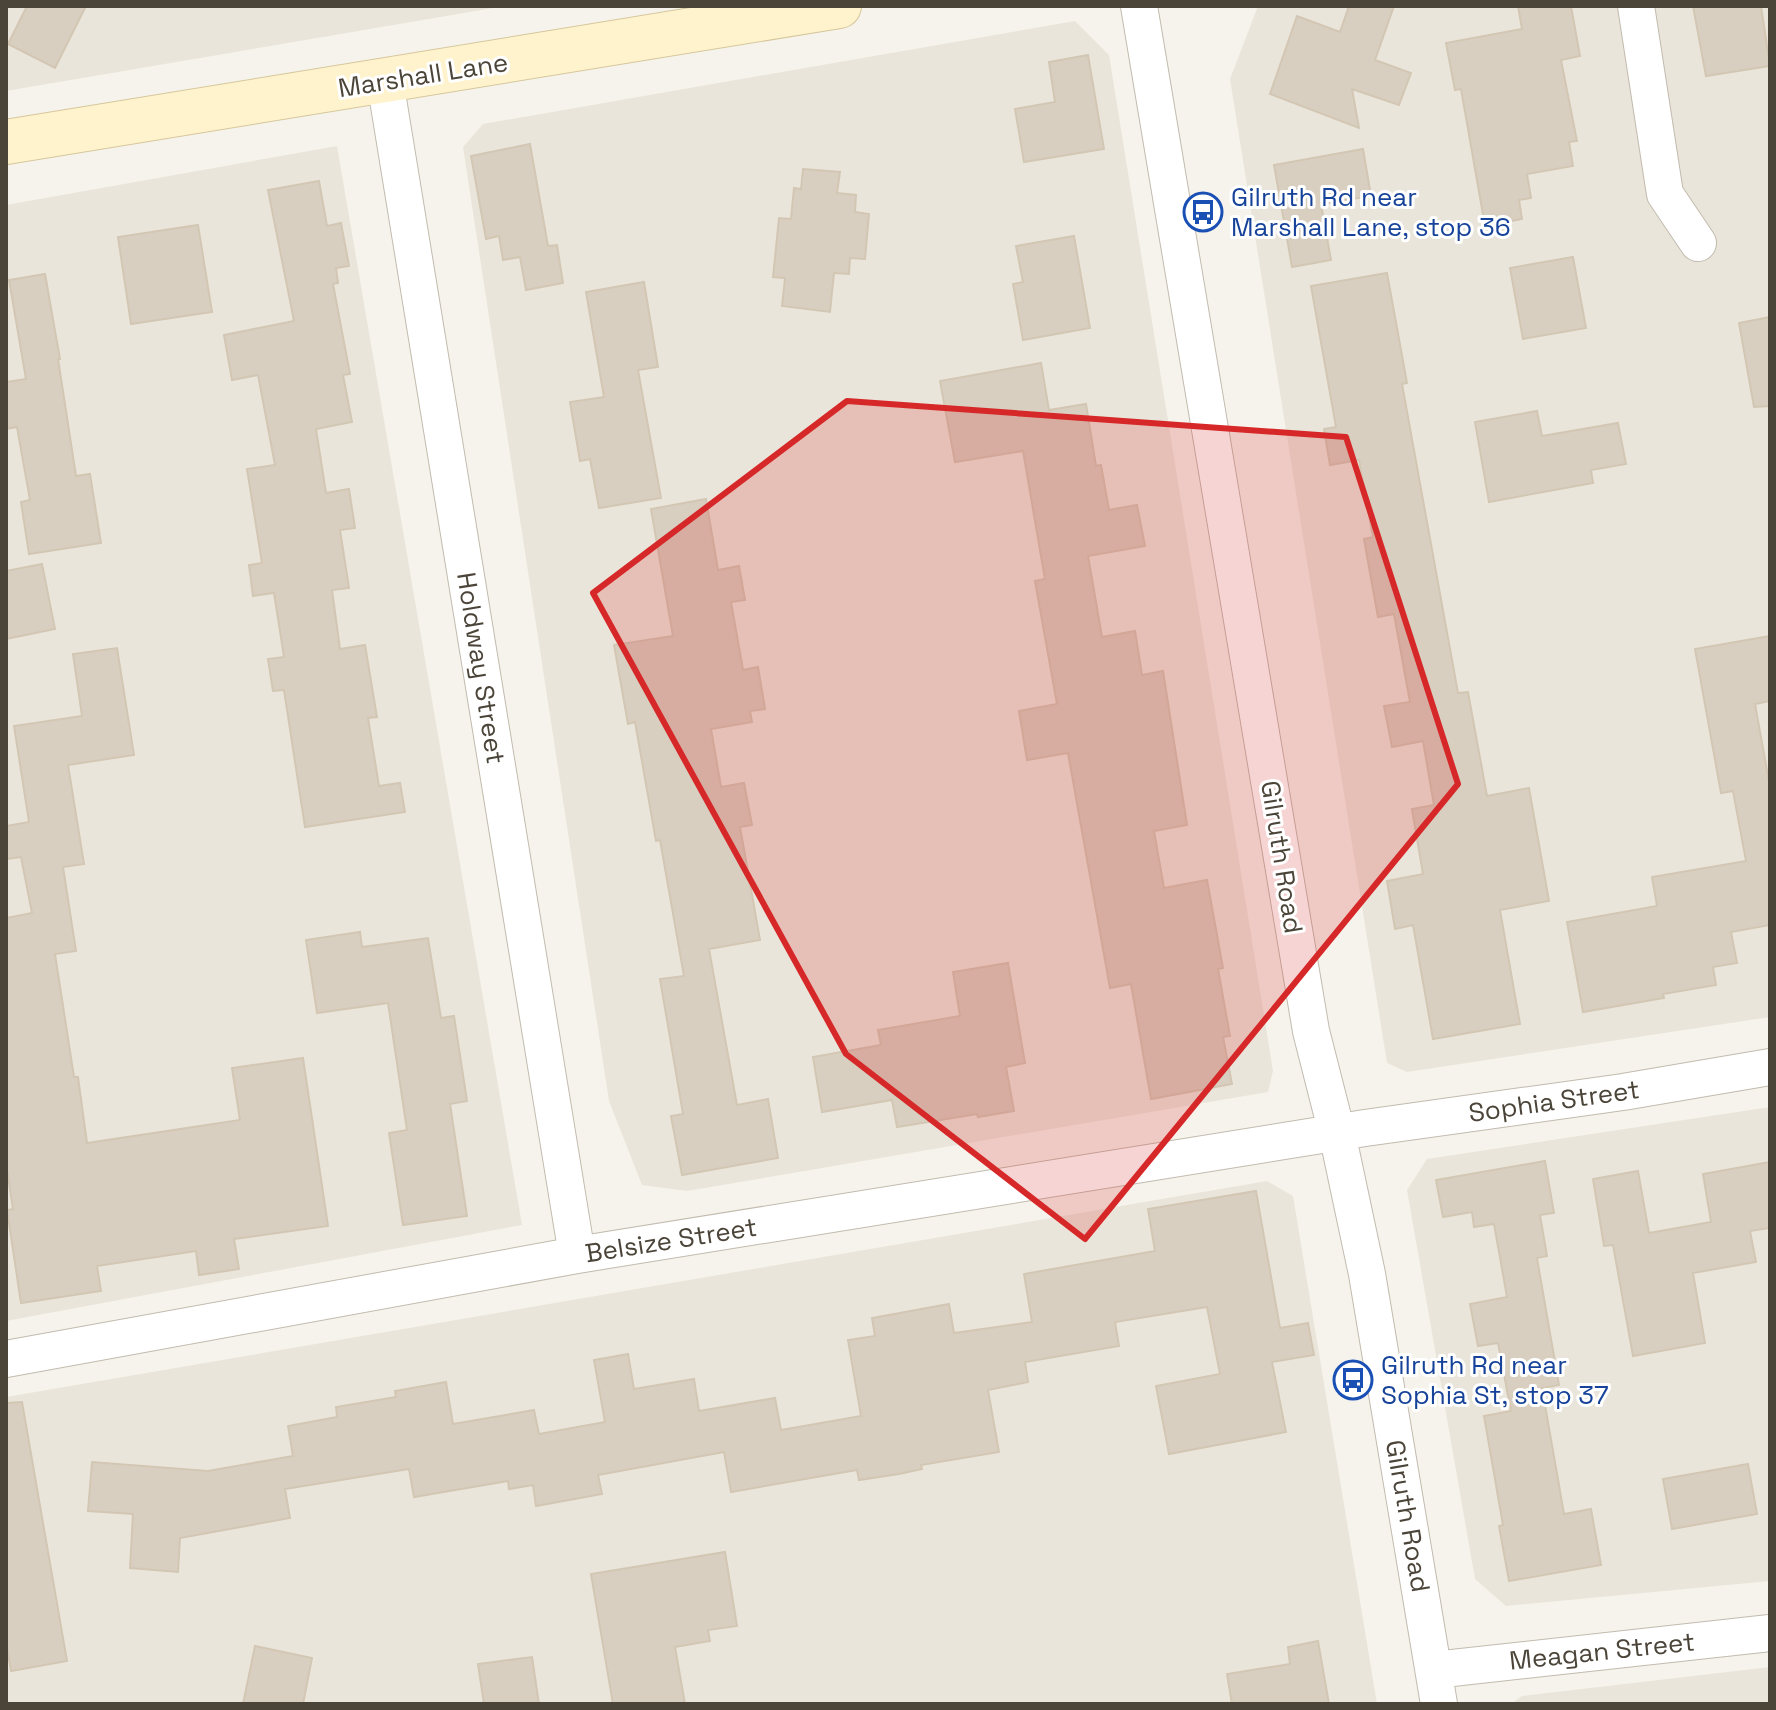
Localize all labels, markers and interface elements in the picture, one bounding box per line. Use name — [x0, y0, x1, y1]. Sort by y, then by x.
street label: Marshall Lane — [336, 45, 510, 105]
place label: Gilruth Rd near Marshall Lane, stop 36 — [1231, 180, 1511, 244]
bus stop icon: Gilruth Rd near Marshall Lane, stop 36 — [1182, 191, 1224, 233]
street label: Holdway Street — [449, 570, 513, 766]
street label: Gilruth Road — [1253, 778, 1311, 936]
street label: Sophia Street — [1466, 1072, 1642, 1130]
street label: Belsize Street — [583, 1210, 759, 1270]
place label: Gilruth Rd near Sophia St, stop 37 — [1381, 1348, 1609, 1412]
bus stop icon: Gilruth Rd near Sophia St, stop 37 — [1332, 1359, 1374, 1401]
street label: Gilruth Road — [1378, 1437, 1438, 1595]
street label: Meagan Street — [1508, 1624, 1696, 1678]

